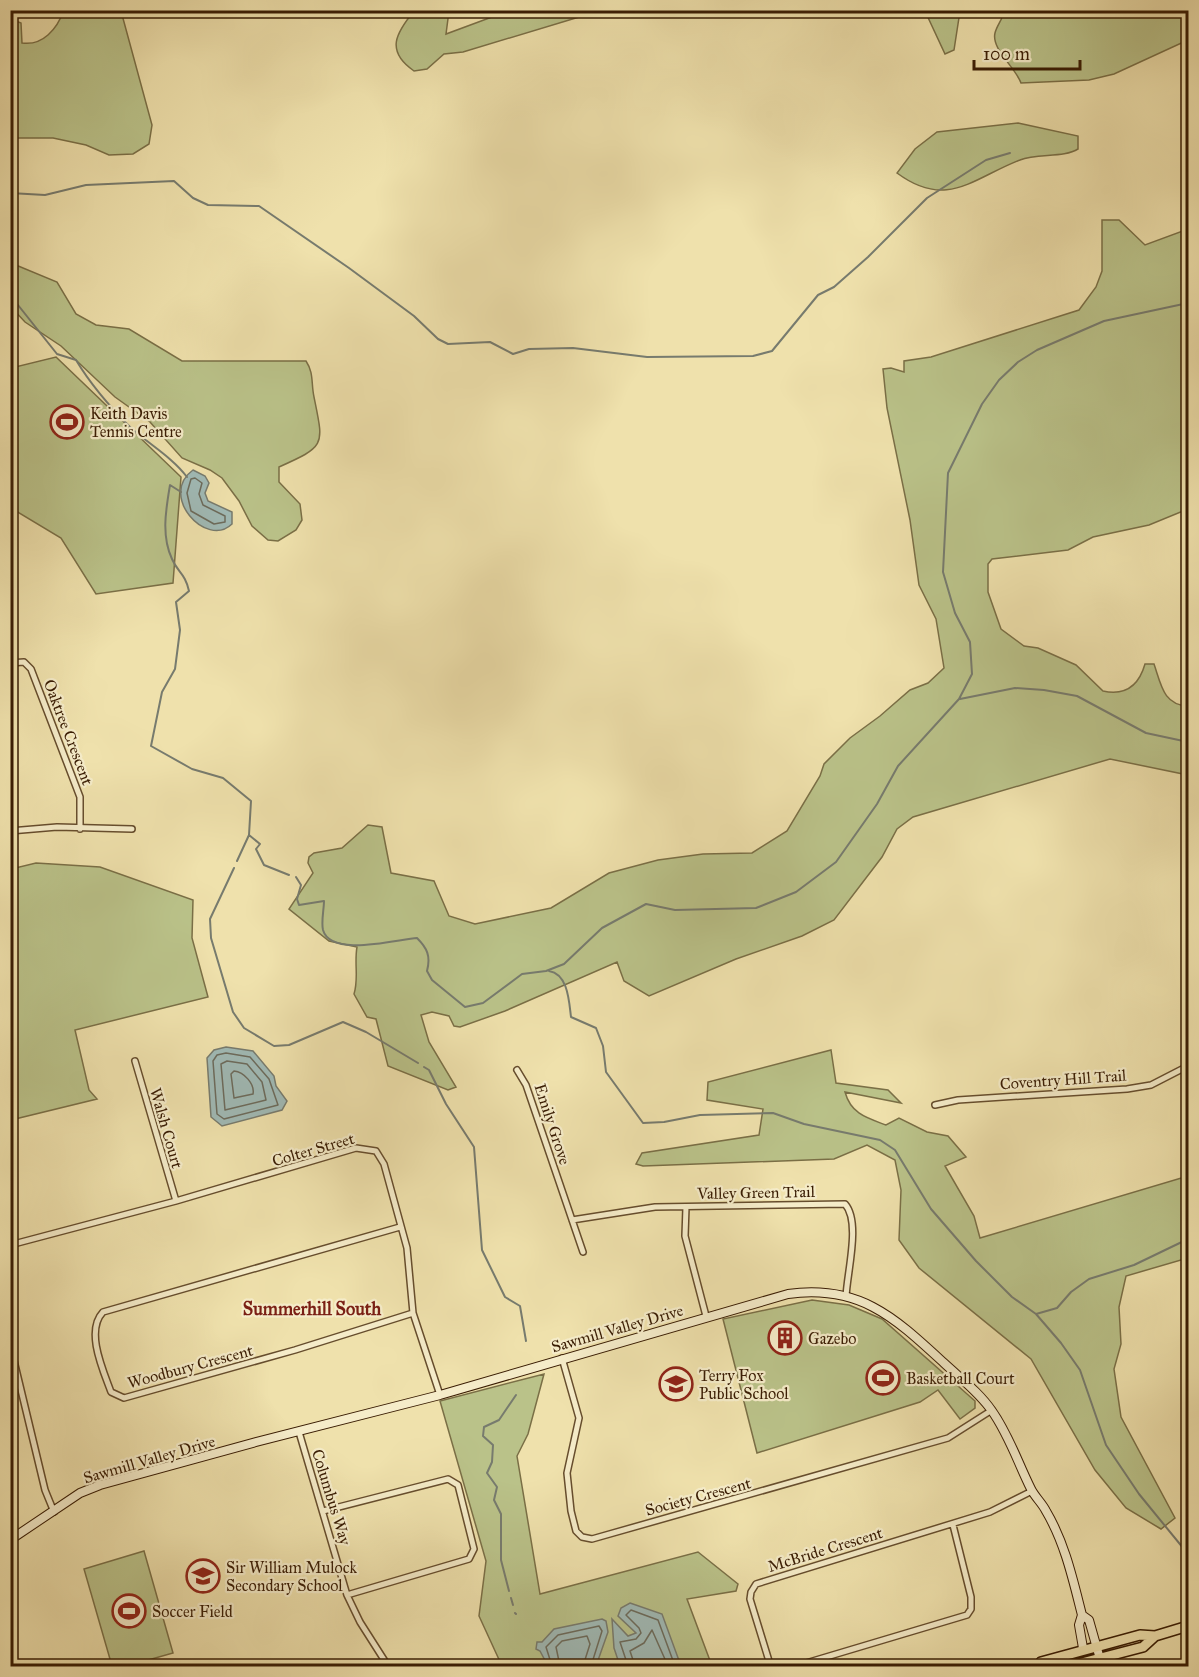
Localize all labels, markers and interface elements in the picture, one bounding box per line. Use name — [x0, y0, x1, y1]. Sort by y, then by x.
scale bar — [974, 33, 1080, 71]
text: 100 m — [983, 43, 1030, 65]
sports icon: Keith Davis Tennis Centre — [49, 404, 85, 440]
place label: Keith Davis Tennis Centre — [90, 404, 182, 441]
street label: Oaktree Crescent — [40, 677, 98, 788]
street label: Coventry Hill Trail — [999, 1066, 1128, 1093]
street label: Emily Grove — [530, 1081, 575, 1167]
street label: Walsh Court — [146, 1086, 187, 1171]
street label: Colter Street — [270, 1129, 357, 1170]
street label: Valley Green Trail — [696, 1182, 816, 1203]
district label: Summerhill South — [243, 1298, 382, 1320]
street label: Sawmill Valley Drive — [549, 1301, 685, 1356]
building icon: Gazebo — [767, 1320, 803, 1356]
place label: Gazebo — [808, 1329, 856, 1348]
street label: Woodbury Crescent — [125, 1341, 255, 1392]
sports icon: Basketball Court — [865, 1360, 901, 1396]
school or university icon: Terry Fox Public School — [658, 1366, 694, 1402]
place label: Terry Fox Public School — [699, 1366, 789, 1403]
place label: Basketball Court — [906, 1369, 1015, 1388]
street label: Sawmill Valley Drive — [81, 1432, 217, 1487]
street label: Columbus Way — [308, 1447, 355, 1548]
street label: Society Crescent — [643, 1473, 753, 1520]
street label: McBride Crescent — [765, 1523, 885, 1576]
school or university icon: Sir William Mulock Secondary School — [185, 1558, 221, 1594]
place label: Sir William Mulock Secondary School — [226, 1558, 357, 1595]
sports icon: Soccer Field — [111, 1593, 147, 1629]
place label: Soccer Field — [152, 1602, 233, 1621]

